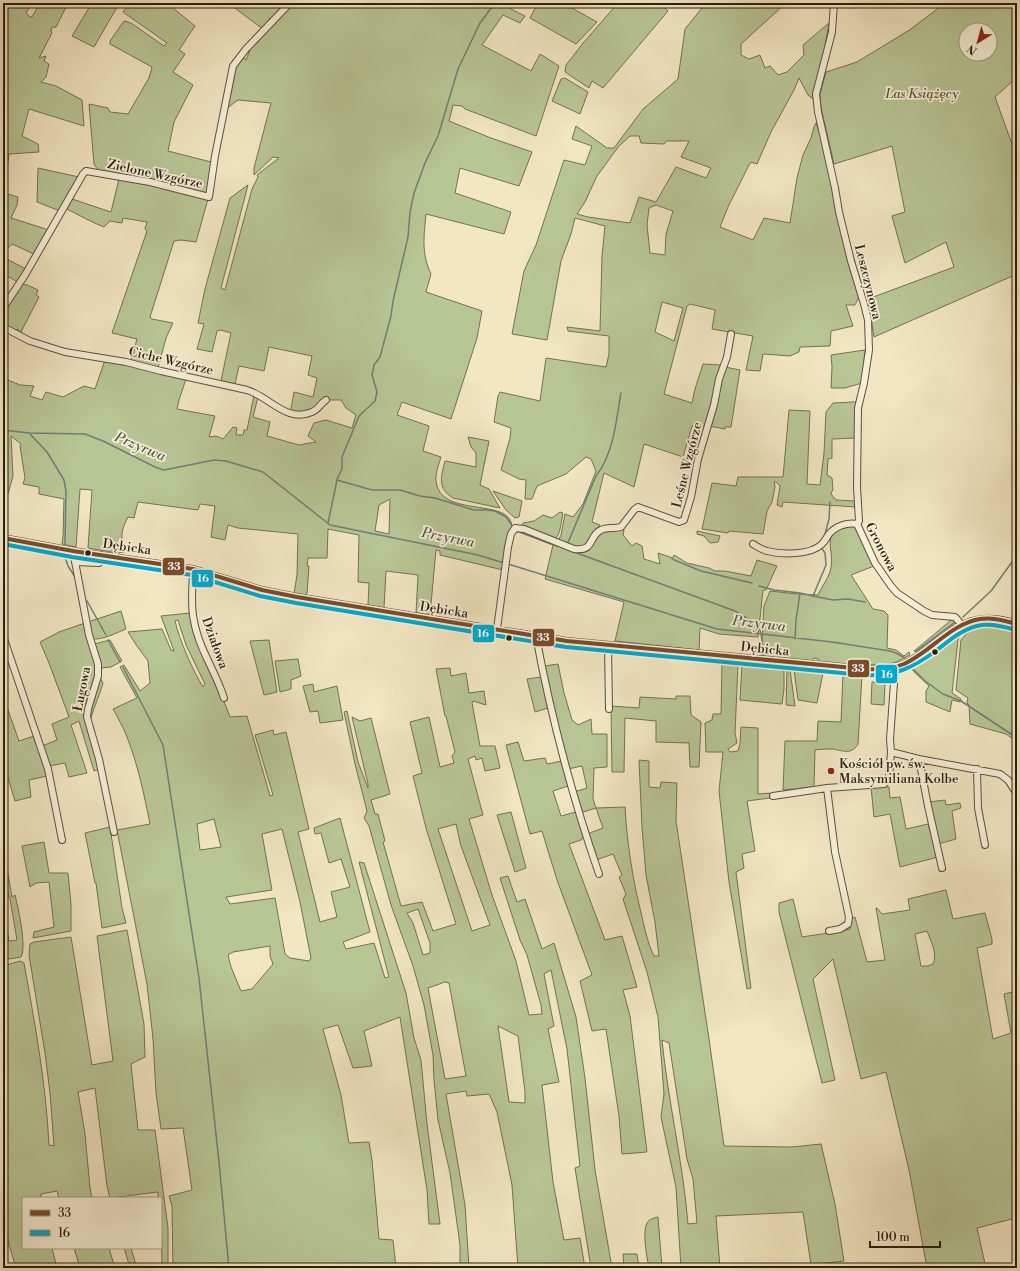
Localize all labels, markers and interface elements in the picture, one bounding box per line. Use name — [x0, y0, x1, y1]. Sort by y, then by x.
north arrow — [958, 22, 998, 62]
text: N — [965, 41, 980, 57]
park label: Las Książęcy — [884, 86, 959, 102]
street label: Zielone Wzgórze — [106, 156, 205, 192]
street label: Leszczynowa — [851, 243, 885, 322]
street label: Ciche Wzgórze — [127, 343, 215, 379]
street label: Leśne Wzgórze — [669, 420, 705, 509]
water label: Przyrwa — [111, 428, 168, 466]
street label: Gronowa — [862, 520, 901, 574]
water label: Przyrwa — [419, 524, 476, 552]
street label: Dębicka — [102, 536, 153, 558]
unlabelled marker — [83, 548, 93, 558]
line badge: 33 — [162, 557, 185, 576]
text: 33 — [167, 560, 181, 574]
line badge: 16 — [191, 569, 214, 588]
text: 16 — [197, 572, 209, 586]
street label: Dębicka — [419, 598, 470, 622]
water label: Przyrwa — [730, 612, 787, 636]
street label: Działowa — [198, 615, 232, 671]
line badge: 16 — [472, 624, 495, 643]
text: 16 — [477, 627, 489, 641]
line badge: 33 — [532, 628, 555, 647]
text: 33 — [536, 631, 550, 645]
unlabelled marker — [504, 633, 514, 643]
street label: Dębicka — [740, 638, 790, 660]
unlabelled marker — [930, 647, 940, 657]
line badge: 33 — [847, 659, 870, 678]
text: 33 — [851, 662, 865, 676]
line badge: 16 — [875, 664, 898, 684]
street label: Ługowa — [70, 665, 94, 713]
text: 16 — [881, 668, 893, 682]
place label: Kościół pw. św. Maksymiliana Kolbe — [839, 756, 959, 787]
marker: Kościół pw. św. Maksymiliana Kolbe — [826, 766, 836, 776]
legend — [22, 1197, 162, 1249]
text: 33 — [58, 1206, 72, 1221]
scale bar — [870, 1223, 940, 1249]
text: 16 — [58, 1226, 70, 1241]
text: 100 m — [876, 1230, 910, 1245]

